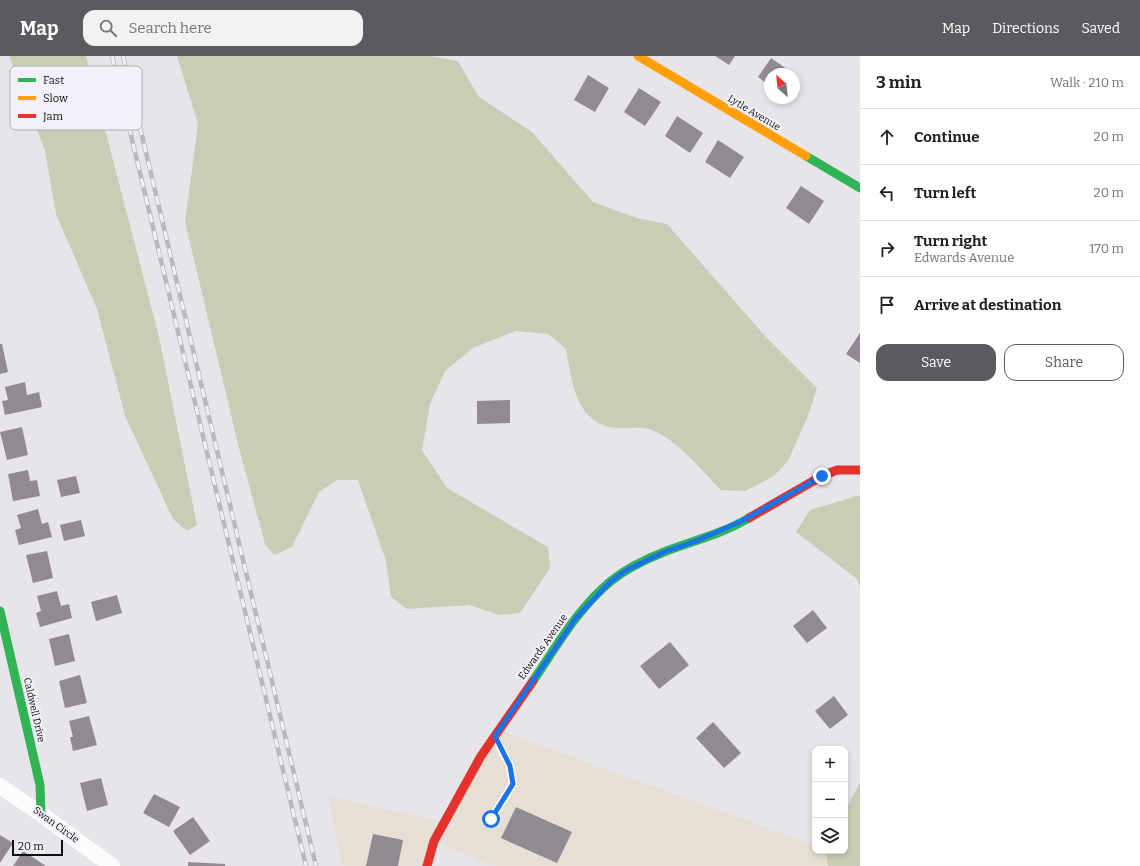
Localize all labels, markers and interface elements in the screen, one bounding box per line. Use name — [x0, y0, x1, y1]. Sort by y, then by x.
search box — [83, 10, 363, 46]
text: Map — [20, 17, 59, 40]
icon: search — [97, 17, 119, 39]
text: Search here — [129, 19, 212, 37]
text: Map — [942, 20, 970, 37]
text: Directions — [992, 20, 1060, 37]
text: Saved — [1082, 20, 1120, 37]
legend — [10, 66, 142, 130]
north arrow — [764, 68, 800, 104]
text: 3 min — [876, 72, 921, 93]
text: Fast — [43, 74, 64, 87]
text: Walk · 210 m — [1050, 75, 1124, 90]
text: Slow — [43, 92, 68, 105]
street label: Lytle Avenue — [725, 93, 783, 133]
text: Jam — [42, 110, 63, 123]
icon: ahead — [876, 126, 898, 148]
text: Continue — [914, 128, 980, 146]
text: 20 m — [1094, 129, 1124, 144]
icon: left — [876, 182, 898, 204]
text: Turn left — [914, 184, 976, 202]
text: 20 m — [1094, 185, 1124, 200]
text: Turn right — [914, 232, 987, 250]
icon: right — [876, 238, 898, 260]
text: 170 m — [1089, 241, 1124, 256]
text: Edwards Avenue — [914, 250, 1014, 265]
icon: arrive — [876, 294, 898, 316]
text: Arrive at destination — [914, 296, 1061, 314]
button: Save — [876, 344, 996, 381]
button: Share — [1004, 344, 1124, 381]
route end — [813, 467, 831, 485]
street label: Edwards Avenue — [516, 612, 570, 682]
street label: Caldwell Drive — [21, 676, 47, 744]
map controls — [812, 746, 848, 854]
button: + — [812, 746, 848, 782]
button: − — [812, 782, 848, 818]
street label: Swan Circle — [31, 804, 81, 846]
route start — [482, 810, 500, 828]
button: layers — [812, 818, 848, 854]
scale bar — [12, 838, 63, 857]
text: 20 m — [18, 840, 44, 853]

